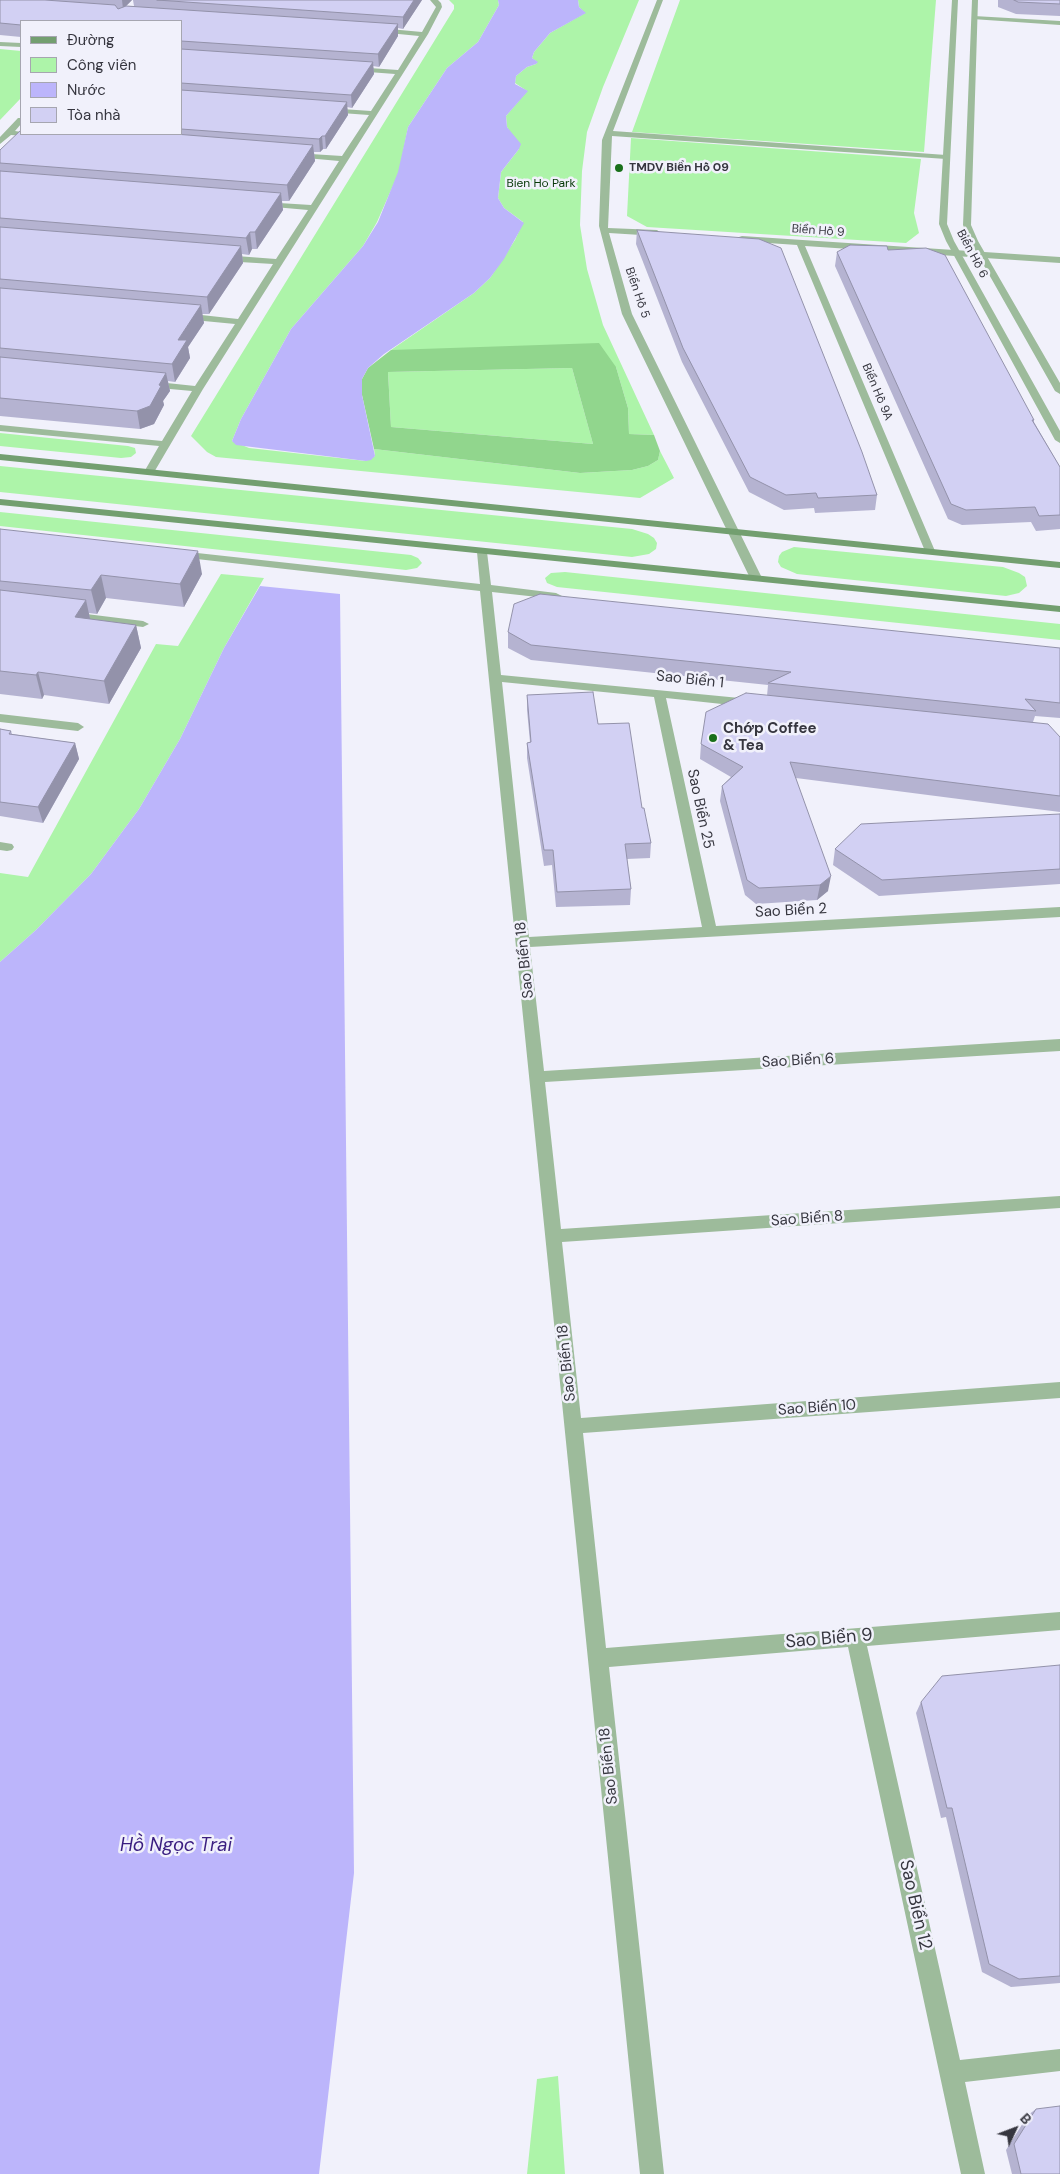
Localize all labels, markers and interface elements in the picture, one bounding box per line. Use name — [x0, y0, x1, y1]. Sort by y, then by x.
legend — [20, 20, 182, 135]
text: Đường — [67, 30, 115, 50]
text: Công viên — [67, 55, 136, 75]
text: Nước — [67, 80, 106, 100]
text: Tòa nhà — [67, 105, 121, 125]
place label: TMDV Biển Hồ 09 — [629, 161, 729, 175]
marker: TMDV Biển Hồ 09 — [613, 162, 625, 174]
park label: Bien Ho Park — [506, 177, 576, 191]
street label: Biển Hồ 9 — [791, 222, 845, 240]
street label: Biển Hồ 6 — [953, 227, 991, 281]
street label: Biển Hồ 5 — [622, 266, 652, 320]
street label: Biển Hồ 9A — [859, 361, 895, 423]
street label: Sao Biển 1 — [655, 667, 725, 693]
place label: Chớp Coffee & Tea — [723, 720, 816, 755]
marker: Chớp Coffee & Tea — [707, 732, 719, 744]
street label: Sao Biển 25 — [683, 767, 717, 851]
street label: Sao Biển 2 — [755, 900, 827, 922]
street label: Sao Biển 18 — [512, 921, 538, 999]
street label: Sao Biển 6 — [761, 1050, 835, 1072]
street label: Sao Biển 8 — [770, 1207, 844, 1231]
street label: Sao Biển 18 — [554, 1324, 580, 1402]
street label: Sao Biển 10 — [777, 1396, 857, 1420]
street label: Sao Biển 9 — [785, 1624, 873, 1654]
street label: Sao Biển 18 — [596, 1727, 622, 1805]
water label: Hồ Ngọc Trai — [120, 1835, 232, 1857]
street label: Sao Biển 12 — [894, 1858, 936, 1952]
north arrow — [990, 2104, 1040, 2154]
text: B — [1016, 2109, 1036, 2128]

